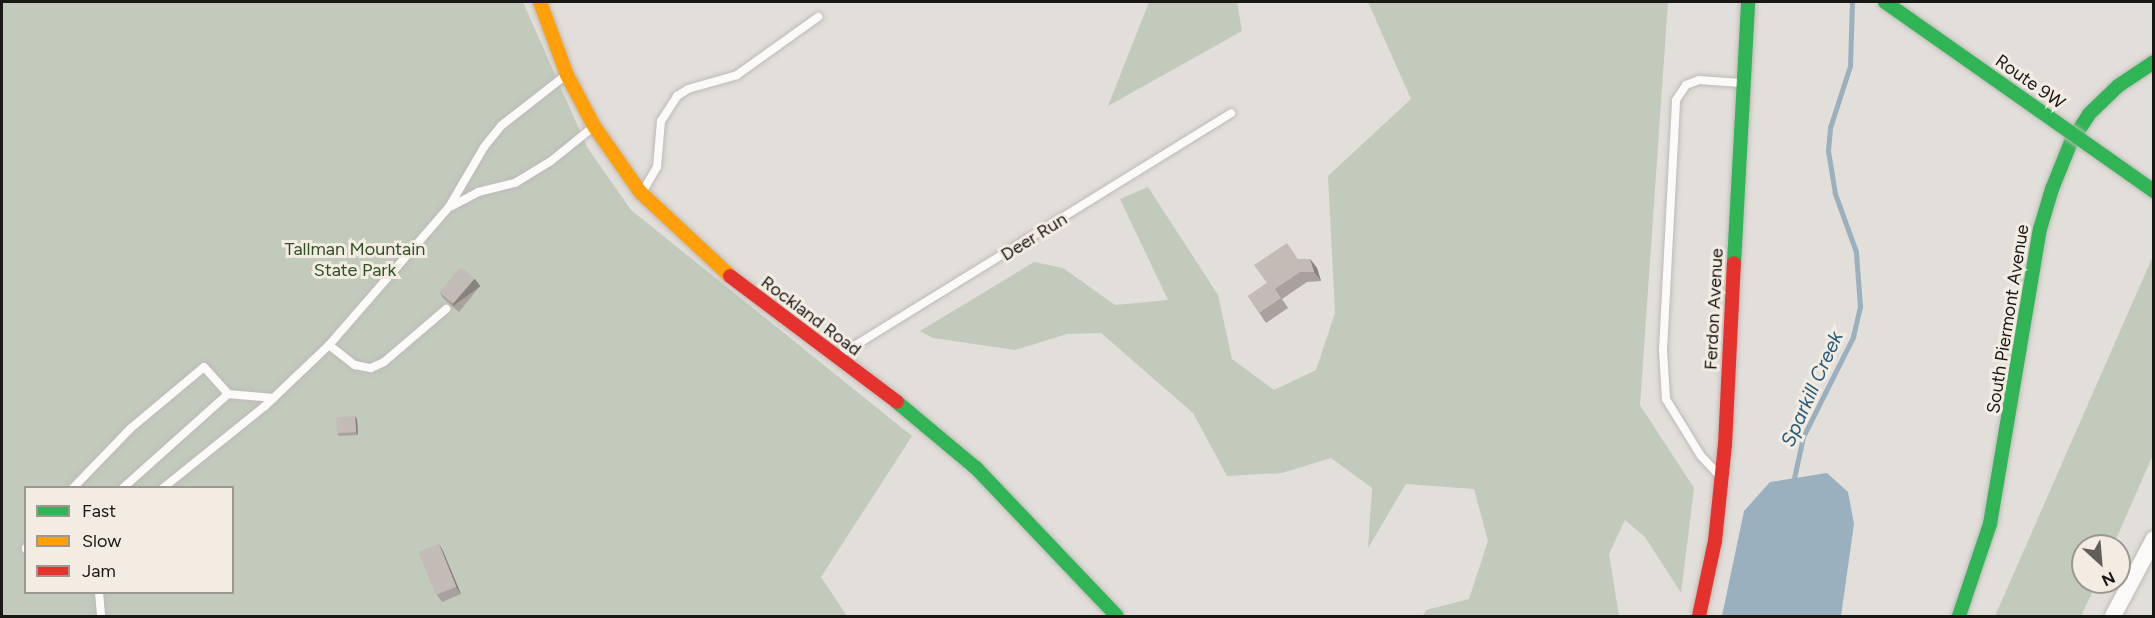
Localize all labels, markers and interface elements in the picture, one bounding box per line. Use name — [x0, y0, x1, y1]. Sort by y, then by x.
street label: Route 9W — [1991, 50, 2069, 114]
street label: Deer Run — [997, 208, 1071, 266]
street label: South Piermont Avenue — [1982, 223, 2034, 415]
park label: Tallman Mountain State Park — [285, 239, 425, 282]
street label: Ferdon Avenue — [1700, 248, 1728, 370]
street label: Rockland Road — [757, 271, 865, 361]
water label: Sparkill Creek — [1776, 328, 1848, 450]
legend — [24, 486, 234, 594]
text: Fast — [82, 500, 116, 522]
text: Slow — [82, 530, 121, 552]
north arrow — [2071, 534, 2131, 594]
text: Jam — [82, 560, 116, 582]
text: N — [2099, 568, 2118, 590]

